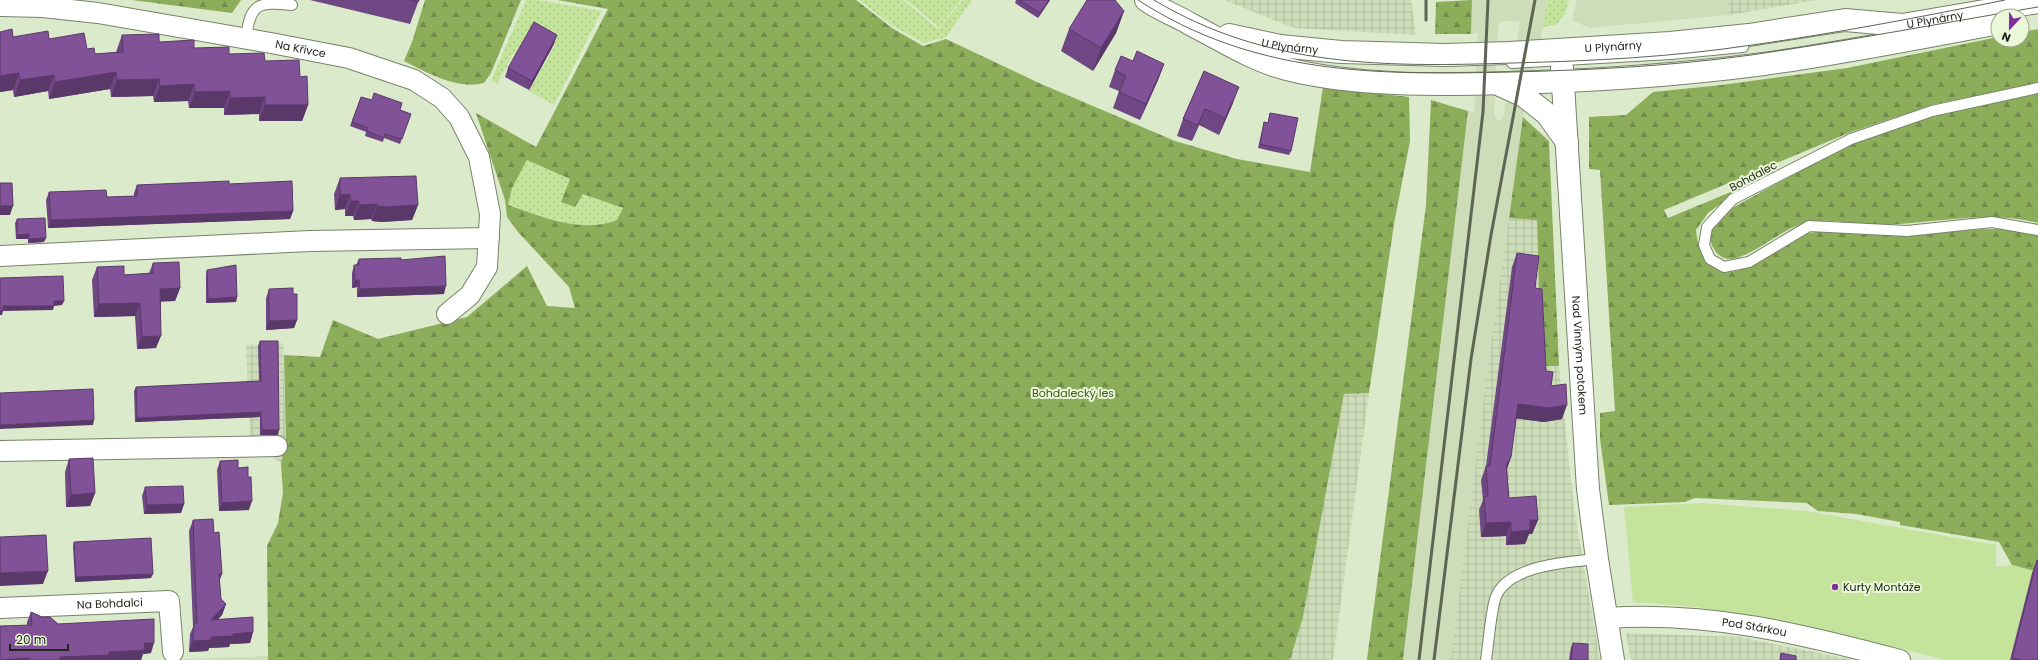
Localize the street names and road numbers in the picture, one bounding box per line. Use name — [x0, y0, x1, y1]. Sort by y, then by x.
street label: U Plynárny — [1905, 7, 1965, 32]
street label: U Plynárny — [1260, 34, 1320, 58]
street label: Na Křivce — [274, 36, 327, 61]
street label: U Plynárny — [1584, 37, 1643, 56]
street label: Bohdalec — [1726, 157, 1780, 195]
street label: Nad Vinným potokem — [1568, 295, 1591, 416]
street label: Na Bohdalci — [77, 594, 143, 613]
street label: Pod Stárkou — [1721, 614, 1788, 640]

